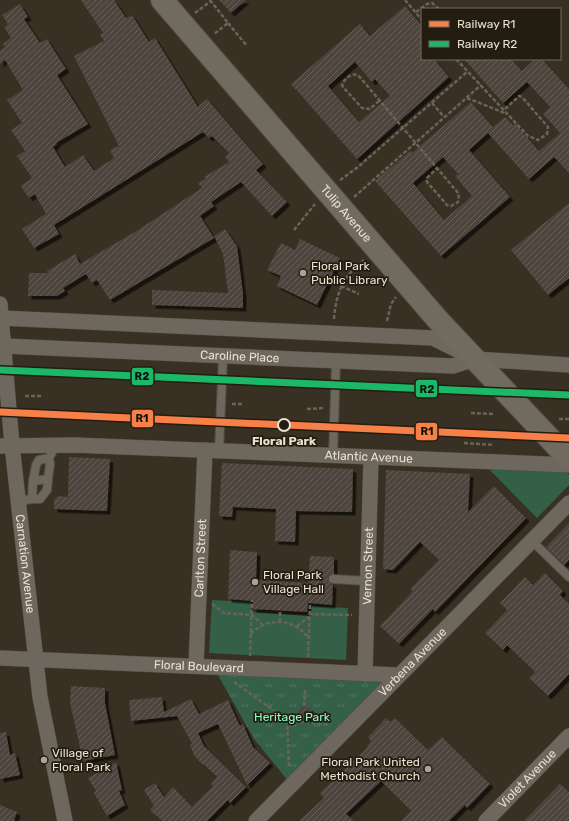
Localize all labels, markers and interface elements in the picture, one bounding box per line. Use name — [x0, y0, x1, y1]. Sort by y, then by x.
legend — [421, 8, 561, 60]
text: Railway R1 — [457, 17, 515, 31]
text: Railway R2 — [457, 37, 517, 51]
street label: Tulip Avenue — [318, 182, 375, 245]
place label: Floral Park Public Library — [311, 259, 388, 287]
marker: Floral Park Public Library — [298, 268, 308, 278]
street label: Caroline Place — [200, 348, 280, 365]
line badge: R2 — [131, 367, 154, 386]
text: R2 — [135, 370, 149, 383]
line badge: R2 — [415, 379, 438, 398]
text: R2 — [420, 383, 434, 396]
line badge: R1 — [131, 409, 154, 428]
text: R1 — [135, 412, 149, 425]
marker: Floral Park — [277, 418, 291, 432]
line badge: R1 — [415, 422, 438, 441]
text: R1 — [420, 425, 434, 438]
place label: Floral Park — [252, 434, 316, 448]
street label: Atlantic Avenue — [324, 448, 413, 466]
street label: Carnation Avenue — [13, 514, 38, 614]
street label: Carlton Street — [192, 518, 209, 598]
street label: Vernon Street — [360, 527, 376, 605]
place label: Floral Park Village Hall — [263, 568, 324, 596]
marker: Floral Park Village Hall — [250, 577, 260, 587]
street label: Verbena Avenue — [376, 625, 450, 699]
street label: Floral Boulevard — [154, 658, 244, 675]
park label: Heritage Park — [254, 710, 331, 724]
place label: Village of Floral Park — [52, 746, 112, 774]
street label: Violet Avenue — [495, 746, 559, 811]
marker: Village of Floral Park — [39, 755, 49, 765]
place label: Floral Park United Methodist Church — [320, 755, 420, 783]
marker: Floral Park United Methodist Church — [423, 764, 433, 774]

